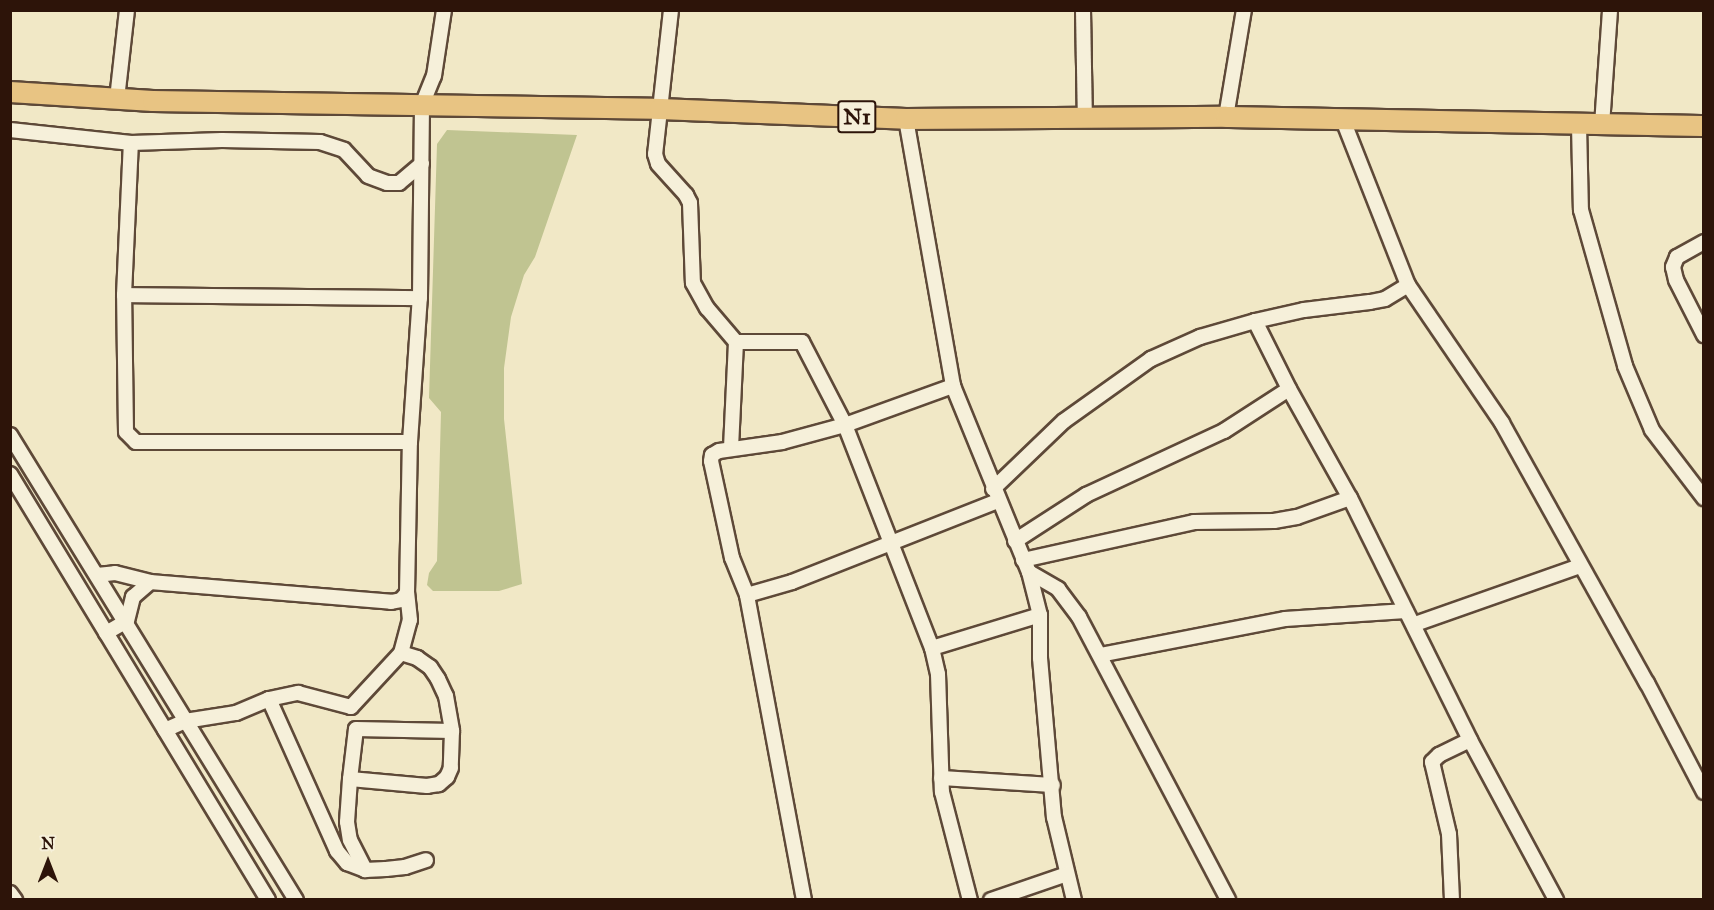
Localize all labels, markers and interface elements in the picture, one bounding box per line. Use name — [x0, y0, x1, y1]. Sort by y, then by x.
road number: N1 — [836, 98, 878, 136]
north arrow — [18, 832, 78, 892]
text: N — [41, 834, 55, 853]

